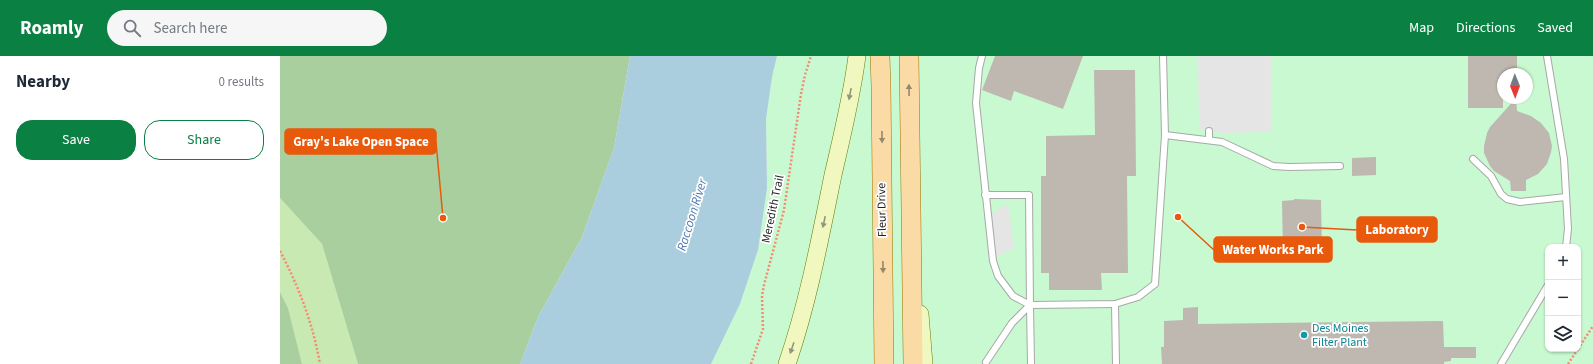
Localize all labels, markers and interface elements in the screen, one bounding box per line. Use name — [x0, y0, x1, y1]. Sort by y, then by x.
search box — [107, 10, 387, 46]
text: Roamly — [20, 15, 83, 42]
icon: search — [121, 17, 143, 39]
text: Search here — [153, 18, 227, 39]
text: Map — [1409, 18, 1434, 38]
text: Directions — [1456, 18, 1515, 38]
text: Saved — [1537, 18, 1573, 38]
north arrow — [1497, 68, 1533, 104]
text: Nearby — [16, 70, 70, 94]
text: 0 results — [219, 73, 264, 91]
one-way arrow — [906, 83, 912, 96]
one-way arrow — [847, 88, 853, 101]
button: Save — [16, 120, 136, 160]
button: Share — [144, 120, 264, 160]
callout: Gray's Lake Open Space — [285, 129, 436, 154]
one-way arrow — [879, 131, 885, 144]
text: Gray's Lake Open Space — [293, 133, 429, 151]
street label: Meredith Trail — [758, 173, 788, 245]
water label: Raccoon River — [672, 176, 712, 253]
street label: Fleur Drive — [873, 183, 891, 237]
one-way arrow — [820, 216, 826, 228]
callout: Laboratory — [1357, 217, 1437, 242]
text: Laboratory — [1365, 221, 1429, 239]
callout: Water Works Park — [1214, 237, 1332, 262]
text: Water Works Park — [1222, 241, 1324, 259]
map controls — [1545, 244, 1581, 352]
button: + — [1545, 244, 1581, 280]
one-way arrow — [880, 261, 886, 274]
button: − — [1545, 280, 1581, 316]
button: layers — [1545, 316, 1581, 352]
place label: Des Moines Filter Plant — [1312, 320, 1369, 351]
marker: Des Moines Filter Plant — [1299, 330, 1309, 340]
one-way arrow — [789, 342, 795, 354]

